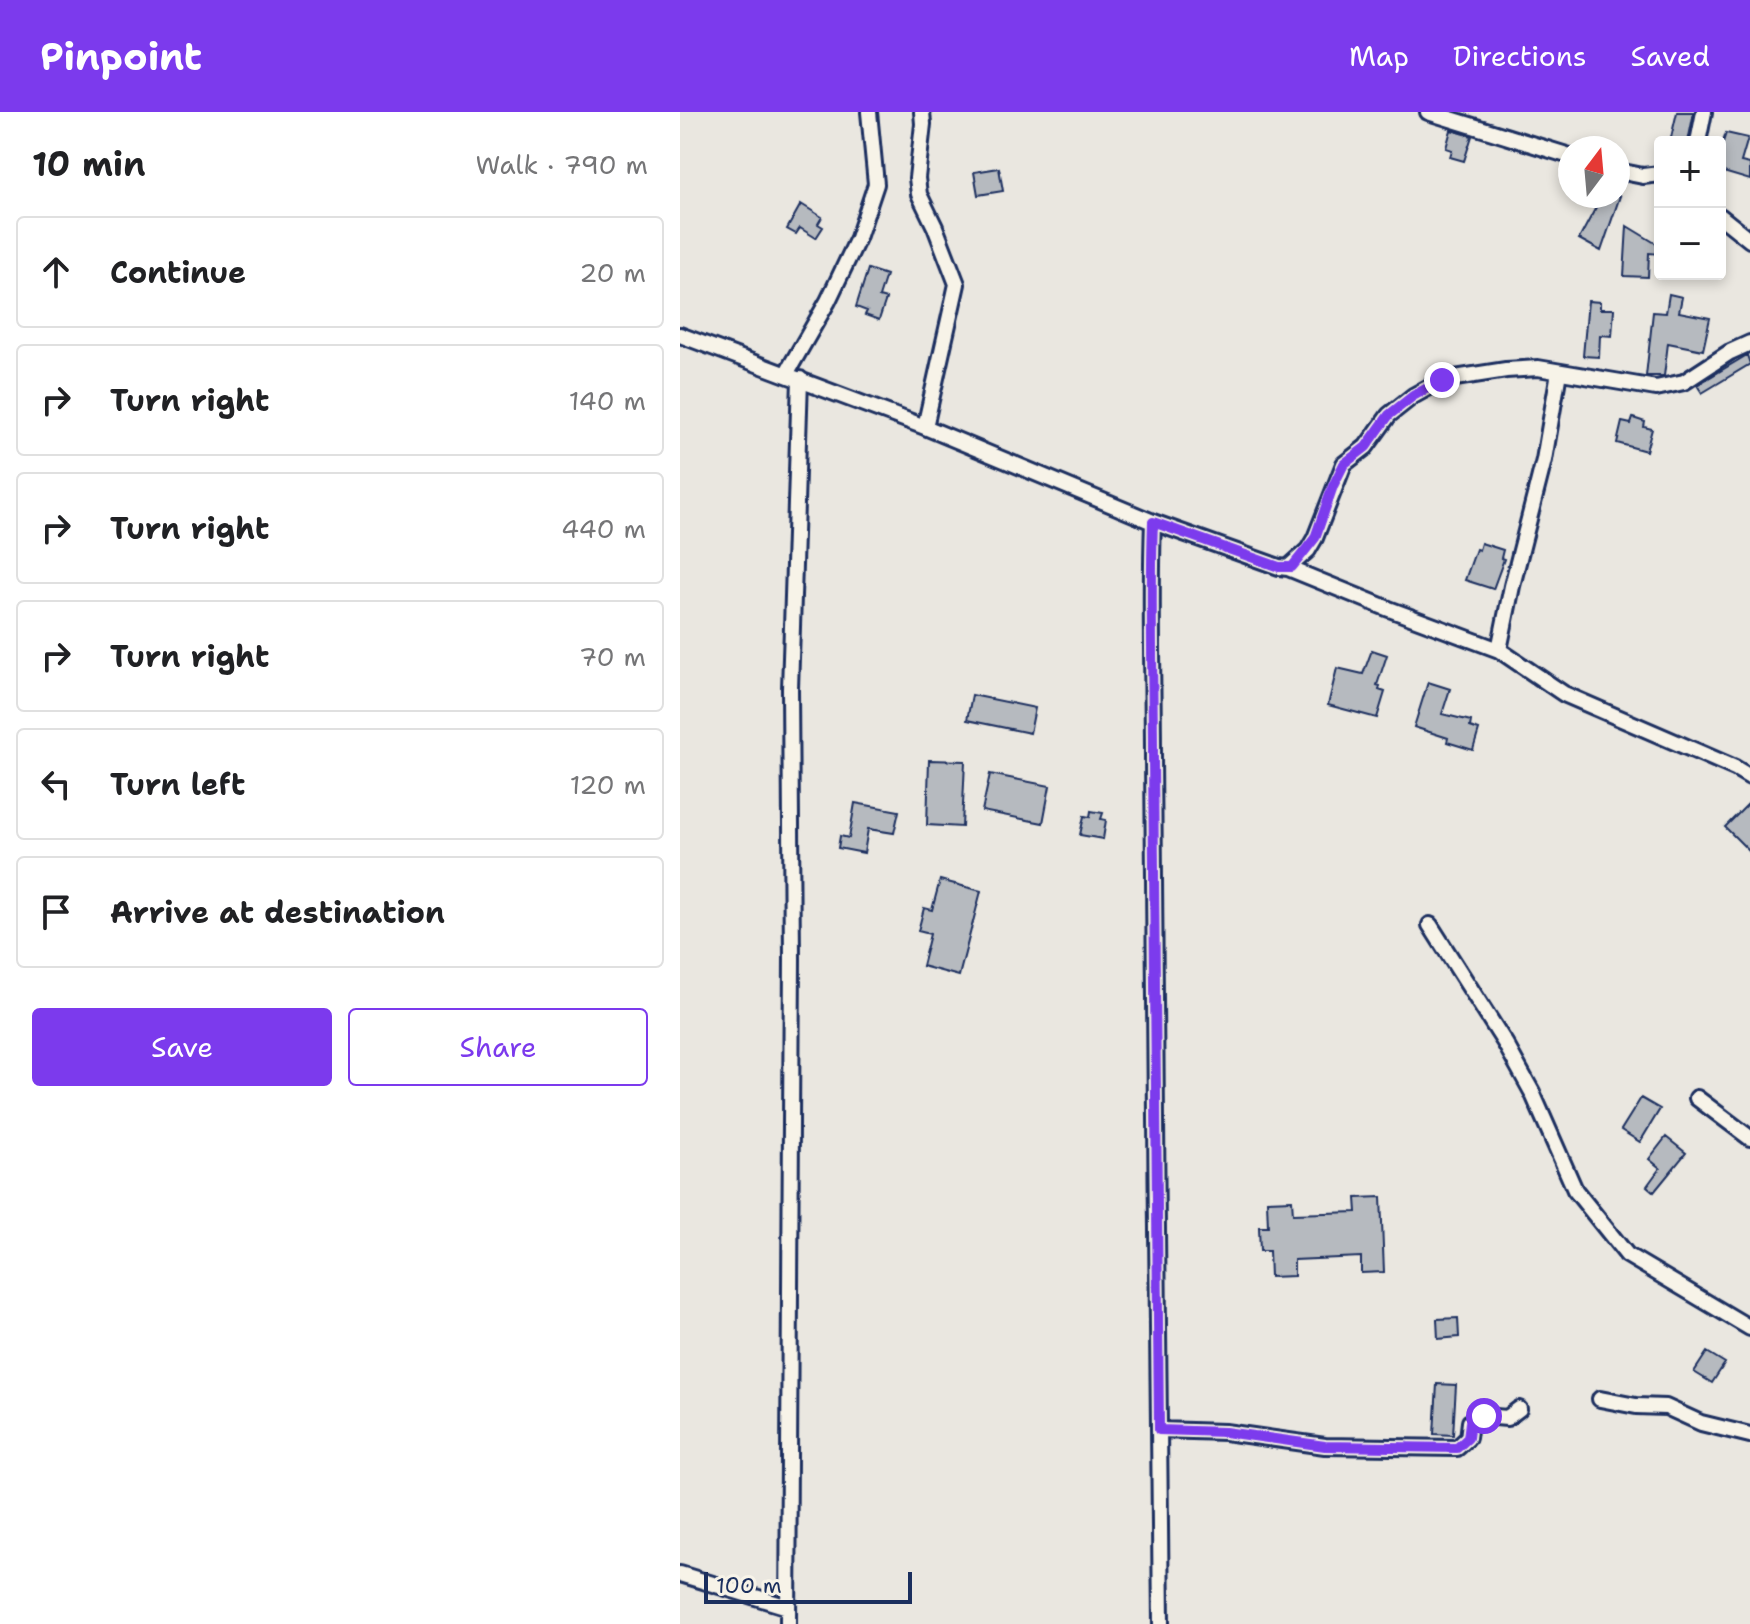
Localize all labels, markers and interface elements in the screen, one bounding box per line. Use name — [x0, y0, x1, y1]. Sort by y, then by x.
text: Pinpoint — [40, 31, 202, 82]
text: Map — [1349, 37, 1409, 75]
text: Directions — [1453, 37, 1587, 75]
text: Saved — [1631, 37, 1710, 75]
north arrow — [1558, 136, 1630, 208]
map controls — [1654, 136, 1726, 280]
button: + — [1654, 136, 1726, 208]
text: 10 min — [32, 141, 146, 187]
text: Walk · 790 m — [476, 147, 648, 182]
button: − — [1654, 208, 1726, 280]
icon: ahead — [34, 250, 78, 294]
text: Continue — [110, 252, 246, 293]
text: 20 m — [579, 255, 646, 290]
route end — [1424, 362, 1460, 398]
icon: right — [34, 378, 78, 422]
text: Turn right — [110, 380, 269, 421]
text: 140 m — [569, 383, 646, 418]
icon: right — [34, 506, 78, 550]
text: Turn right — [110, 508, 269, 549]
text: 440 m — [561, 511, 646, 546]
icon: right — [34, 634, 78, 678]
text: Turn right — [110, 636, 269, 677]
text: 70 m — [579, 639, 646, 674]
icon: left — [34, 762, 78, 806]
text: Turn left — [110, 764, 245, 805]
text: 120 m — [570, 767, 646, 802]
icon: arrive — [34, 890, 78, 934]
text: Arrive at destination — [110, 892, 445, 933]
button: Save — [32, 1008, 332, 1086]
button: Share — [348, 1008, 648, 1086]
route start — [1466, 1398, 1502, 1434]
scale bar — [704, 1568, 912, 1604]
text: 100 m — [716, 1571, 782, 1600]

